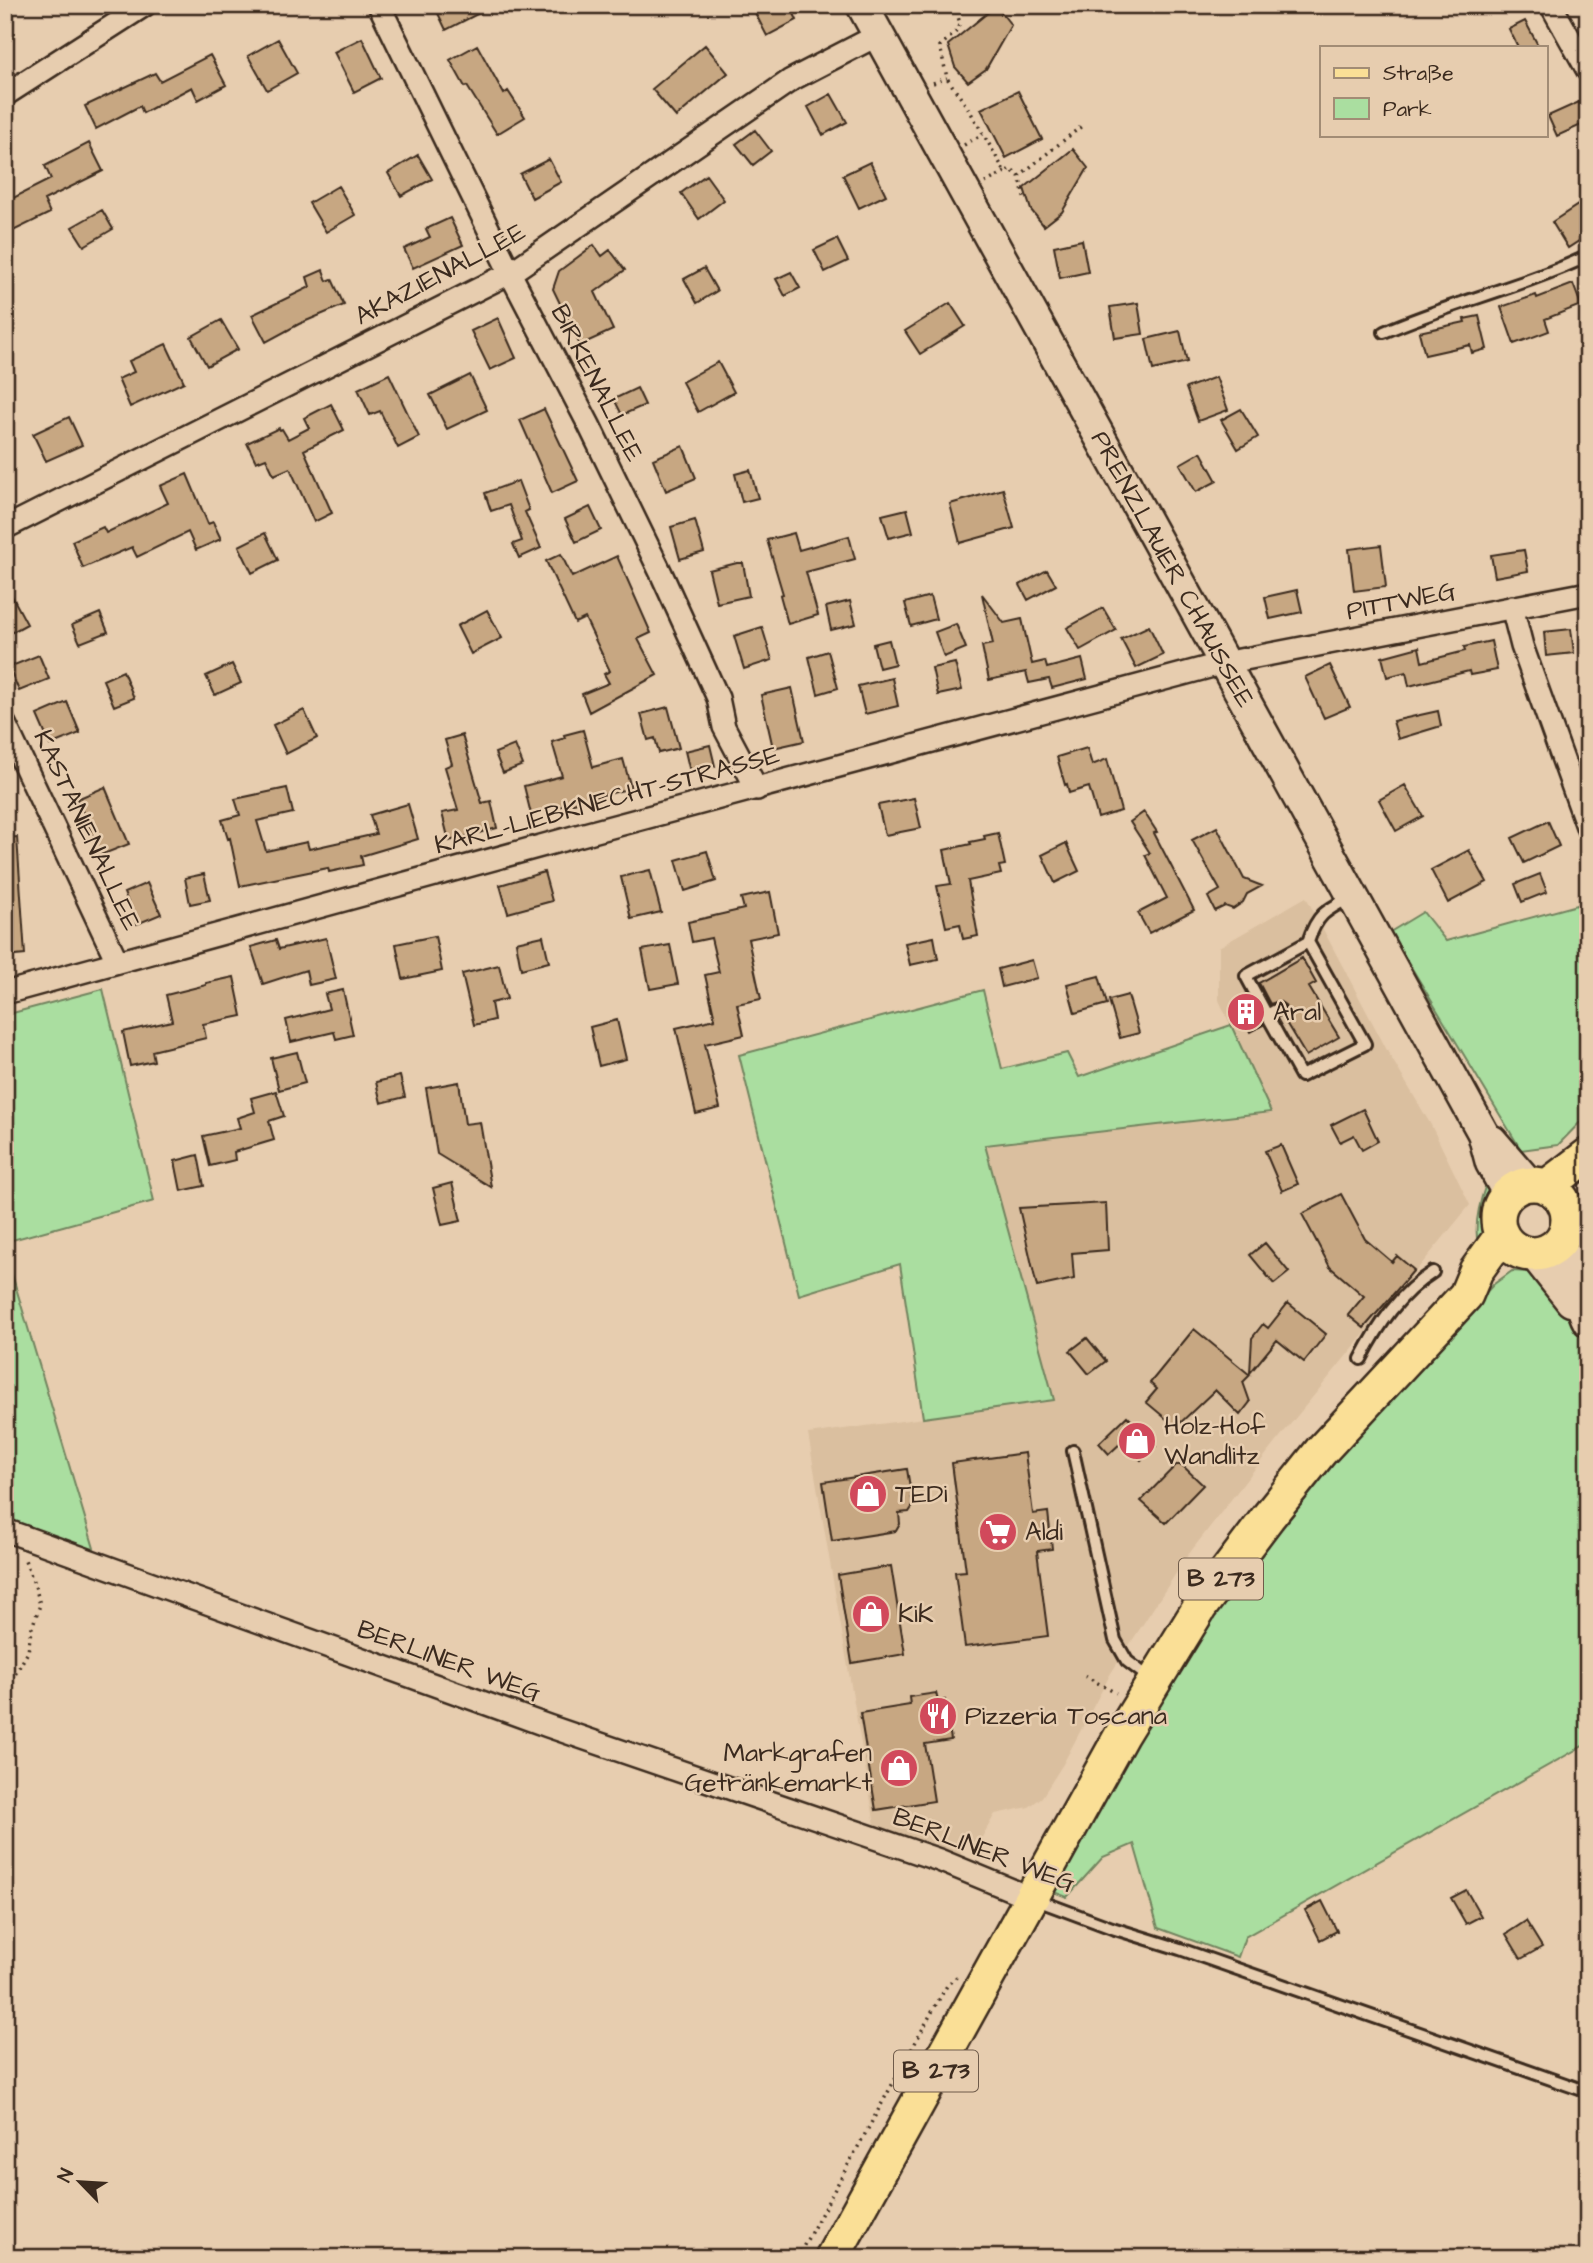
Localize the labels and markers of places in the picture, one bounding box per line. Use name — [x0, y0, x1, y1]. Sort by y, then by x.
building icon: Aral — [1225, 991, 1267, 1033]
place label: Aral — [1273, 994, 1321, 1030]
place label: Holz-Hof Wandlitz — [1164, 1408, 1266, 1474]
shop icon: Holz-Hof Wandlitz — [1116, 1420, 1158, 1462]
shop icon: TEDi — [847, 1473, 889, 1515]
place label: TEDi — [895, 1476, 947, 1512]
supermarket icon: Aldi — [977, 1511, 1019, 1553]
place label: Aldi — [1025, 1514, 1063, 1550]
shop icon: KiK — [850, 1593, 892, 1635]
place label: KiK — [898, 1596, 934, 1632]
restaurant icon: Pizzeria Toscana — [917, 1695, 959, 1737]
place label: Pizzeria Toscana — [965, 1698, 1167, 1734]
place label: Markgrafen Getränkemarkt — [685, 1735, 872, 1801]
shop icon: Markgrafen Getränkemarkt — [878, 1747, 920, 1789]

